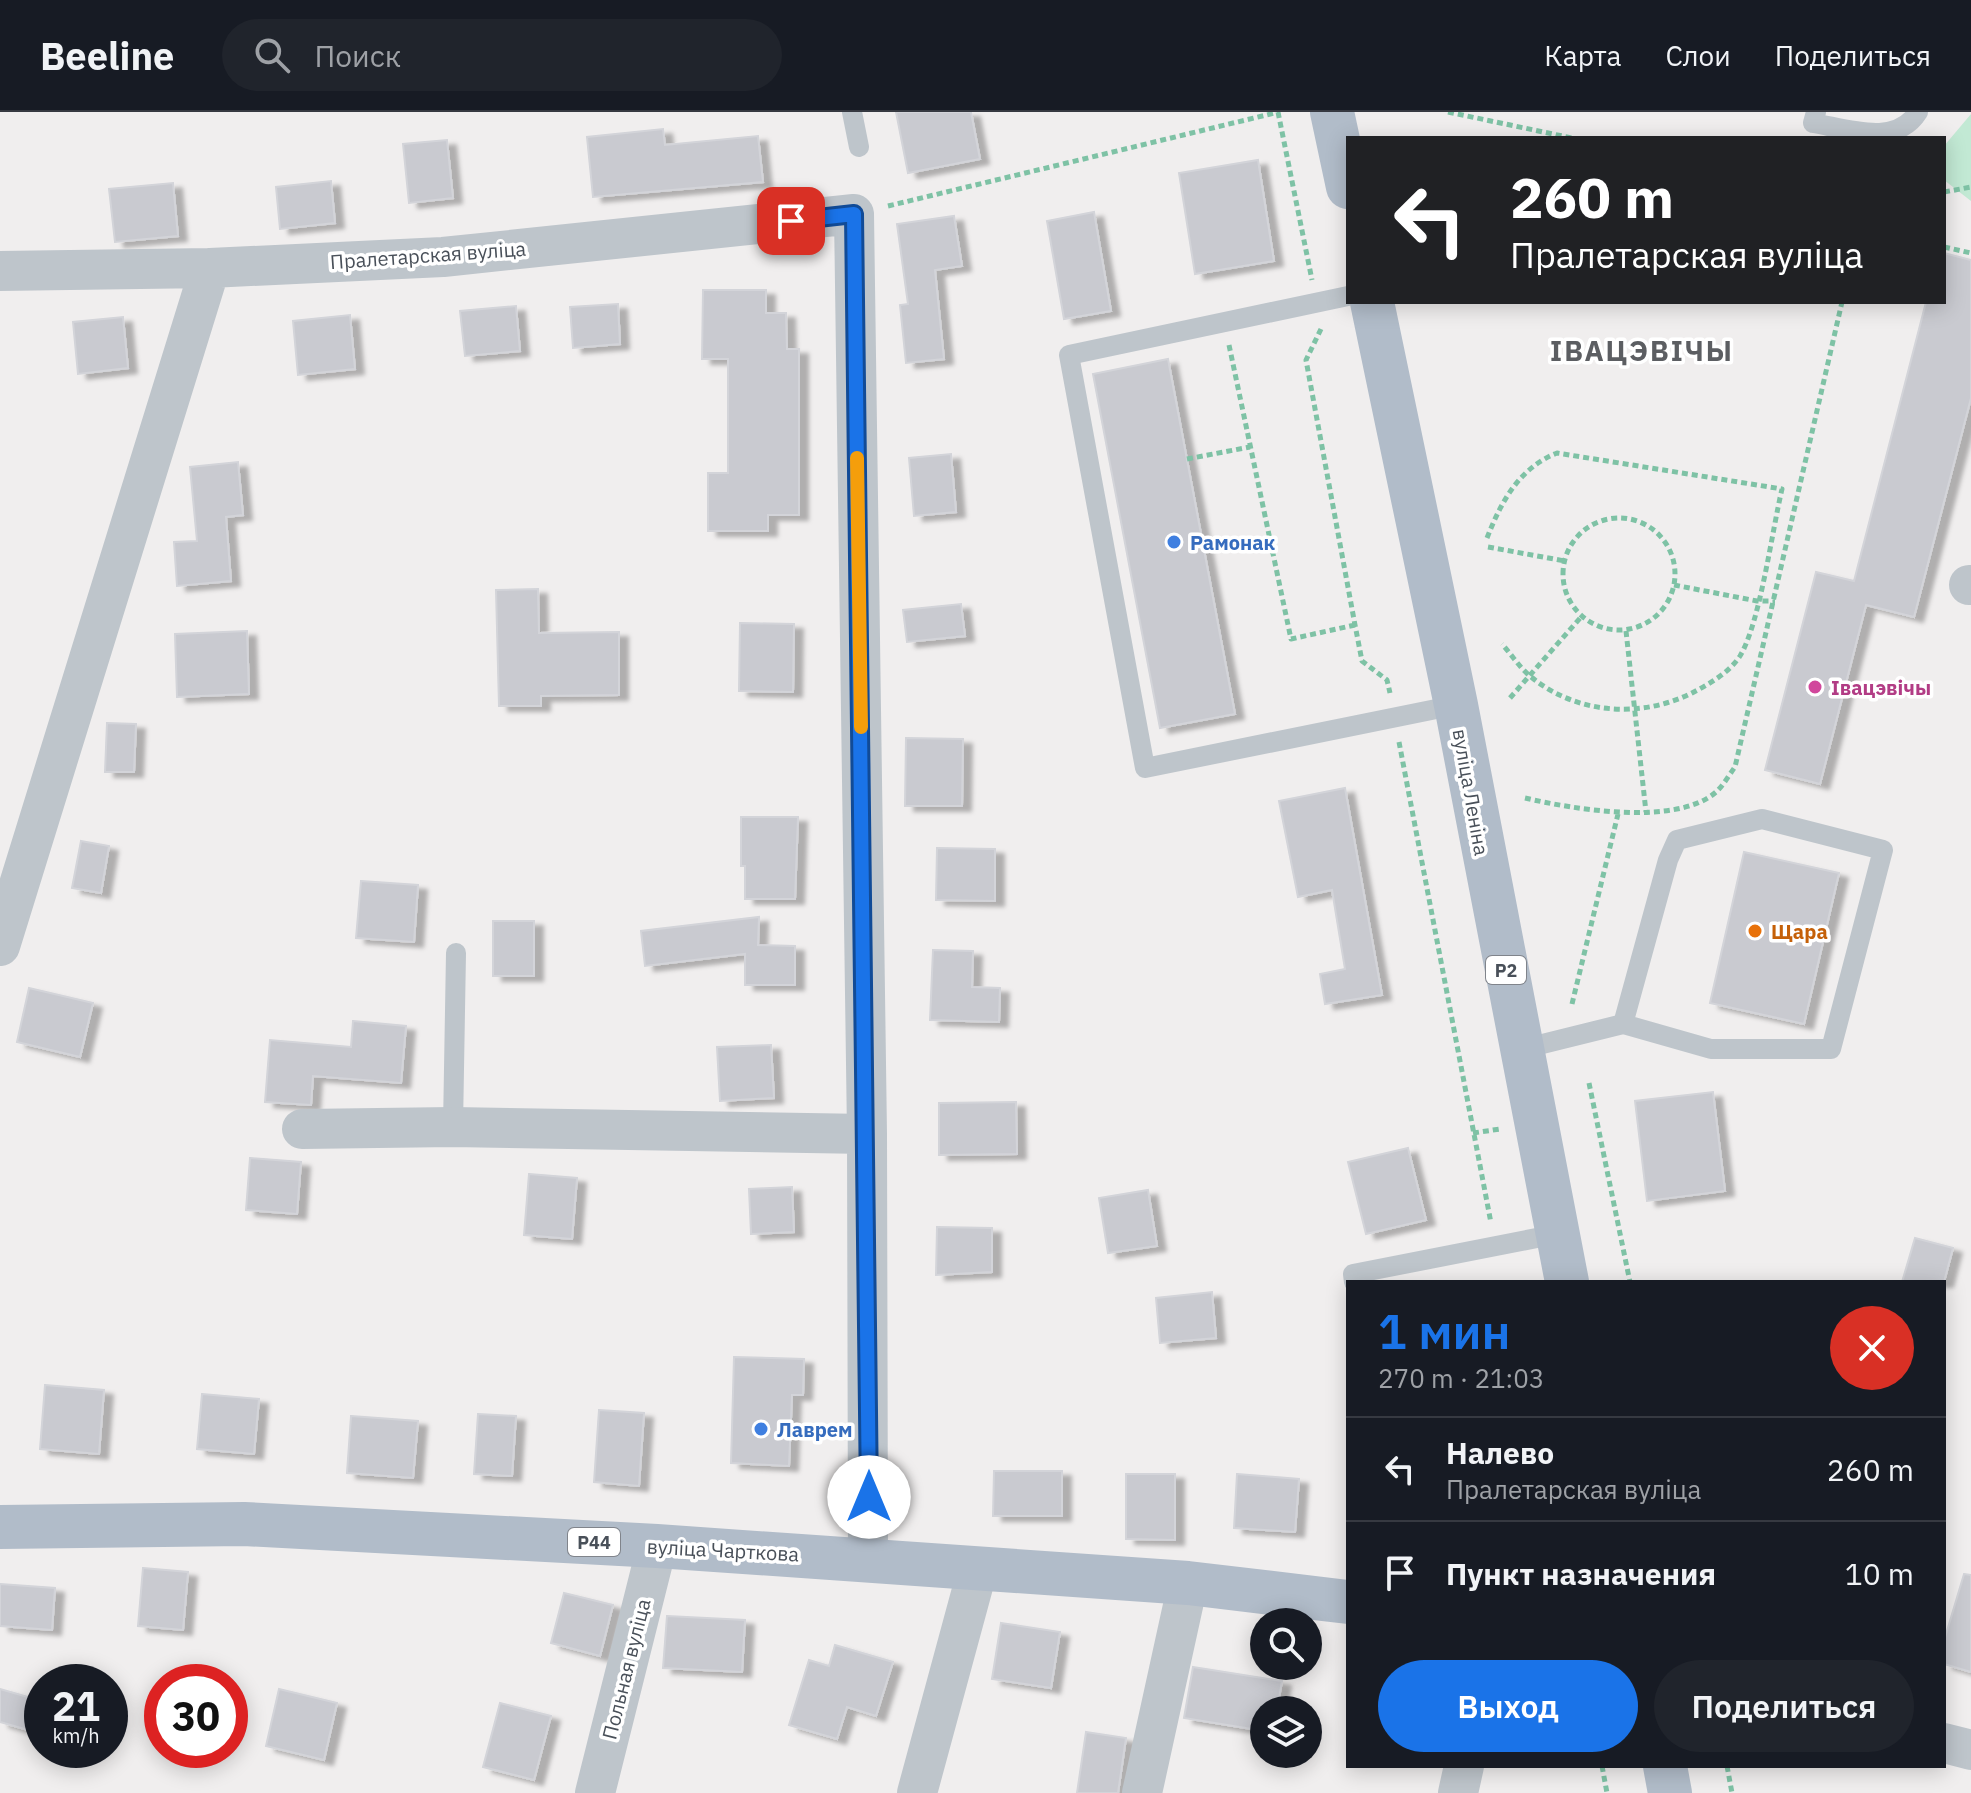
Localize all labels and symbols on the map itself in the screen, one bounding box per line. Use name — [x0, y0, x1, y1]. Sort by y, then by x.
pin — [757, 187, 825, 255]
street label: Пралетарская вуліца — [329, 235, 527, 275]
district label: ІВАЦЭВІЧЫ — [1550, 332, 1734, 369]
place label: Рамонак — [1190, 529, 1276, 556]
marker: Рамонак — [1165, 533, 1183, 551]
place label: Івацэвічы — [1831, 674, 1931, 701]
marker: Івацэвічы — [1806, 678, 1824, 696]
street label: вуліца Леніна — [1447, 727, 1495, 858]
place label: Щара — [1771, 918, 1828, 945]
marker: Щара — [1746, 922, 1764, 940]
road number: Р2 — [1486, 956, 1526, 984]
place label: Лаврем — [777, 1416, 853, 1443]
marker: Лаврем — [752, 1420, 770, 1438]
position arrow — [827, 1455, 911, 1539]
road number: Р44 — [568, 1528, 620, 1556]
street label: вуліца Чарткова — [646, 1533, 800, 1567]
street label: Польная вуліца — [595, 1595, 657, 1742]
speed limit sign: 30 — [144, 1664, 248, 1768]

